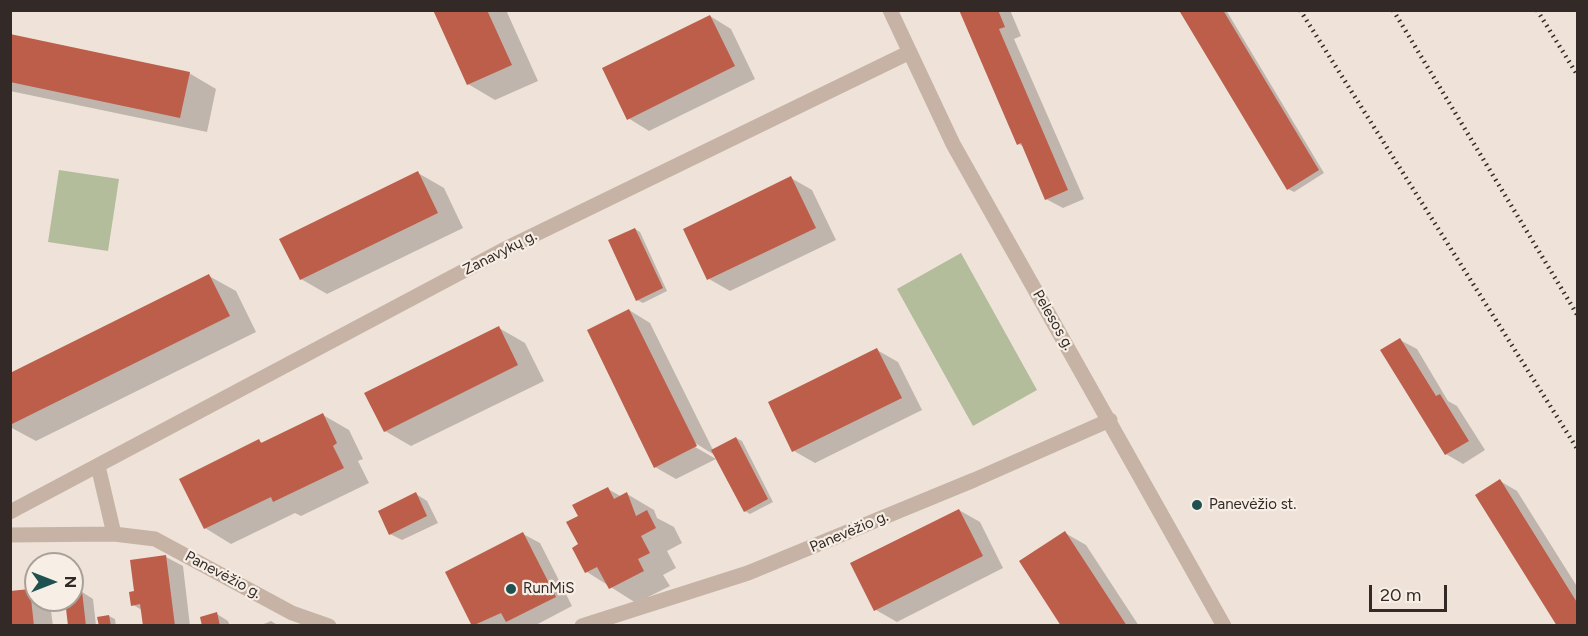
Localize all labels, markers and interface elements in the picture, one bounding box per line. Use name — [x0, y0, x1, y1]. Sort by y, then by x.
street label: Zanavykų g. — [460, 227, 540, 279]
street label: Pelesos g. — [1029, 287, 1077, 353]
place label: Panevėžio st. — [1209, 496, 1296, 514]
marker: Panevėžio st. — [1190, 498, 1204, 512]
street label: Panevėžio g. — [807, 507, 891, 557]
street label: Panevėžio g. — [182, 547, 264, 603]
north arrow — [24, 552, 84, 612]
scale bar — [1372, 573, 1450, 611]
text: N — [61, 576, 80, 588]
place label: RunMiS — [523, 580, 575, 598]
marker: RunMiS — [504, 582, 518, 596]
text: 20 m — [1380, 584, 1421, 606]

